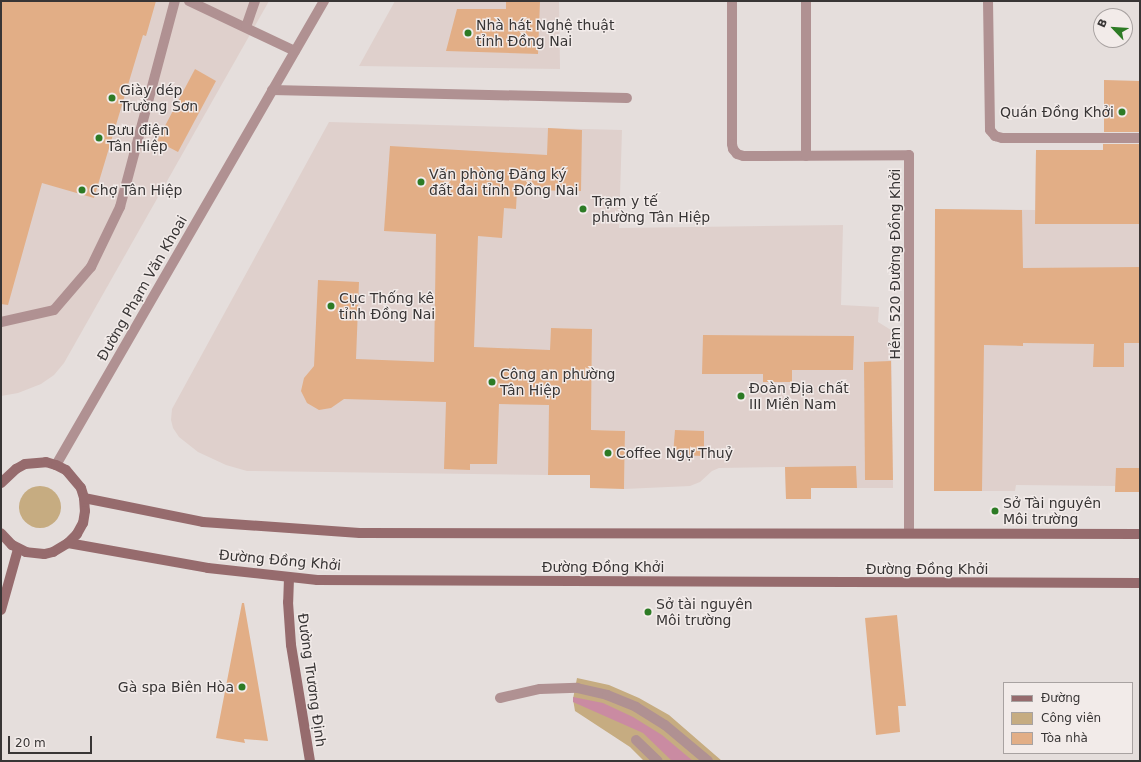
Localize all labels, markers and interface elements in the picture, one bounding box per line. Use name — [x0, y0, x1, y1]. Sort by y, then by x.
north arrow — [1093, 8, 1133, 48]
place label: Nhà hát Nghệ thuật tỉnh Đồng Nai — [476, 17, 614, 50]
text: B — [1095, 17, 1110, 30]
marker: Nhà hát Nghệ thuật tỉnh Đồng Nai — [463, 28, 473, 38]
place label: Giày dép Trường Sơn — [120, 82, 198, 114]
marker: Giày dép Trường Sơn — [107, 93, 117, 103]
place label: Quán Đồng Khởi — [1000, 104, 1114, 120]
marker: Quán Đồng Khởi — [1117, 107, 1127, 117]
place label: Bưu điện Tân Hiệp — [107, 122, 169, 154]
marker: Bưu điện Tân Hiệp — [94, 133, 104, 143]
place label: Văn phòng Đăng ký đất đai tỉnh Đồng Nai — [429, 166, 578, 198]
street label: Hẻm 520 Đường Đồng Khởi — [887, 168, 903, 360]
marker: Văn phòng Đăng ký đất đai tỉnh Đồng Nai — [416, 177, 426, 187]
place label: Chợ Tân Hiệp — [90, 182, 182, 198]
marker: Chợ Tân Hiệp — [77, 185, 87, 195]
place label: Trạm y tế phường Tân Hiệp — [592, 193, 710, 226]
marker: Trạm y tế phường Tân Hiệp — [577, 203, 589, 215]
street label: Đường Phạm Văn Khoai — [93, 212, 191, 364]
place label: Cục Thống kê tỉnh Đồng Nai — [339, 290, 435, 322]
marker: Cục Thống kê tỉnh Đồng Nai — [326, 301, 336, 311]
place label: Công an phường Tân Hiệp — [500, 366, 615, 398]
marker: Công an phường Tân Hiệp — [487, 377, 497, 387]
place label: Đoàn Địa chất III Miền Nam — [749, 380, 849, 412]
marker: Đoàn Địa chất III Miền Nam — [736, 391, 746, 401]
place label: Coffee Ngự Thuỷ — [616, 445, 733, 461]
marker: Coffee Ngự Thuỷ — [603, 448, 613, 458]
place label: Sở Tài nguyên Môi trường — [1003, 495, 1101, 528]
marker: Sở Tài nguyên Môi trường — [990, 506, 1000, 516]
street label: Đường Đồng Khởi — [218, 546, 342, 574]
street label: Đường Đồng Khởi — [542, 559, 664, 575]
street label: Đường Đồng Khởi — [866, 561, 988, 577]
place label: Sở tài nguyên Môi trường — [656, 596, 753, 628]
marker: Sở tài nguyên Môi trường — [643, 607, 653, 617]
street label: Đường Trương Định — [294, 612, 330, 748]
place label: Gà spa Biên Hòa — [118, 679, 234, 695]
marker: Gà spa Biên Hòa — [237, 682, 247, 692]
legend — [1003, 682, 1133, 754]
text: Đường — [1041, 691, 1080, 705]
text: Công viên — [1041, 711, 1101, 725]
scale bar — [10, 728, 94, 754]
text: Tòa nhà — [1041, 731, 1088, 745]
text: 20 m — [15, 736, 46, 750]

